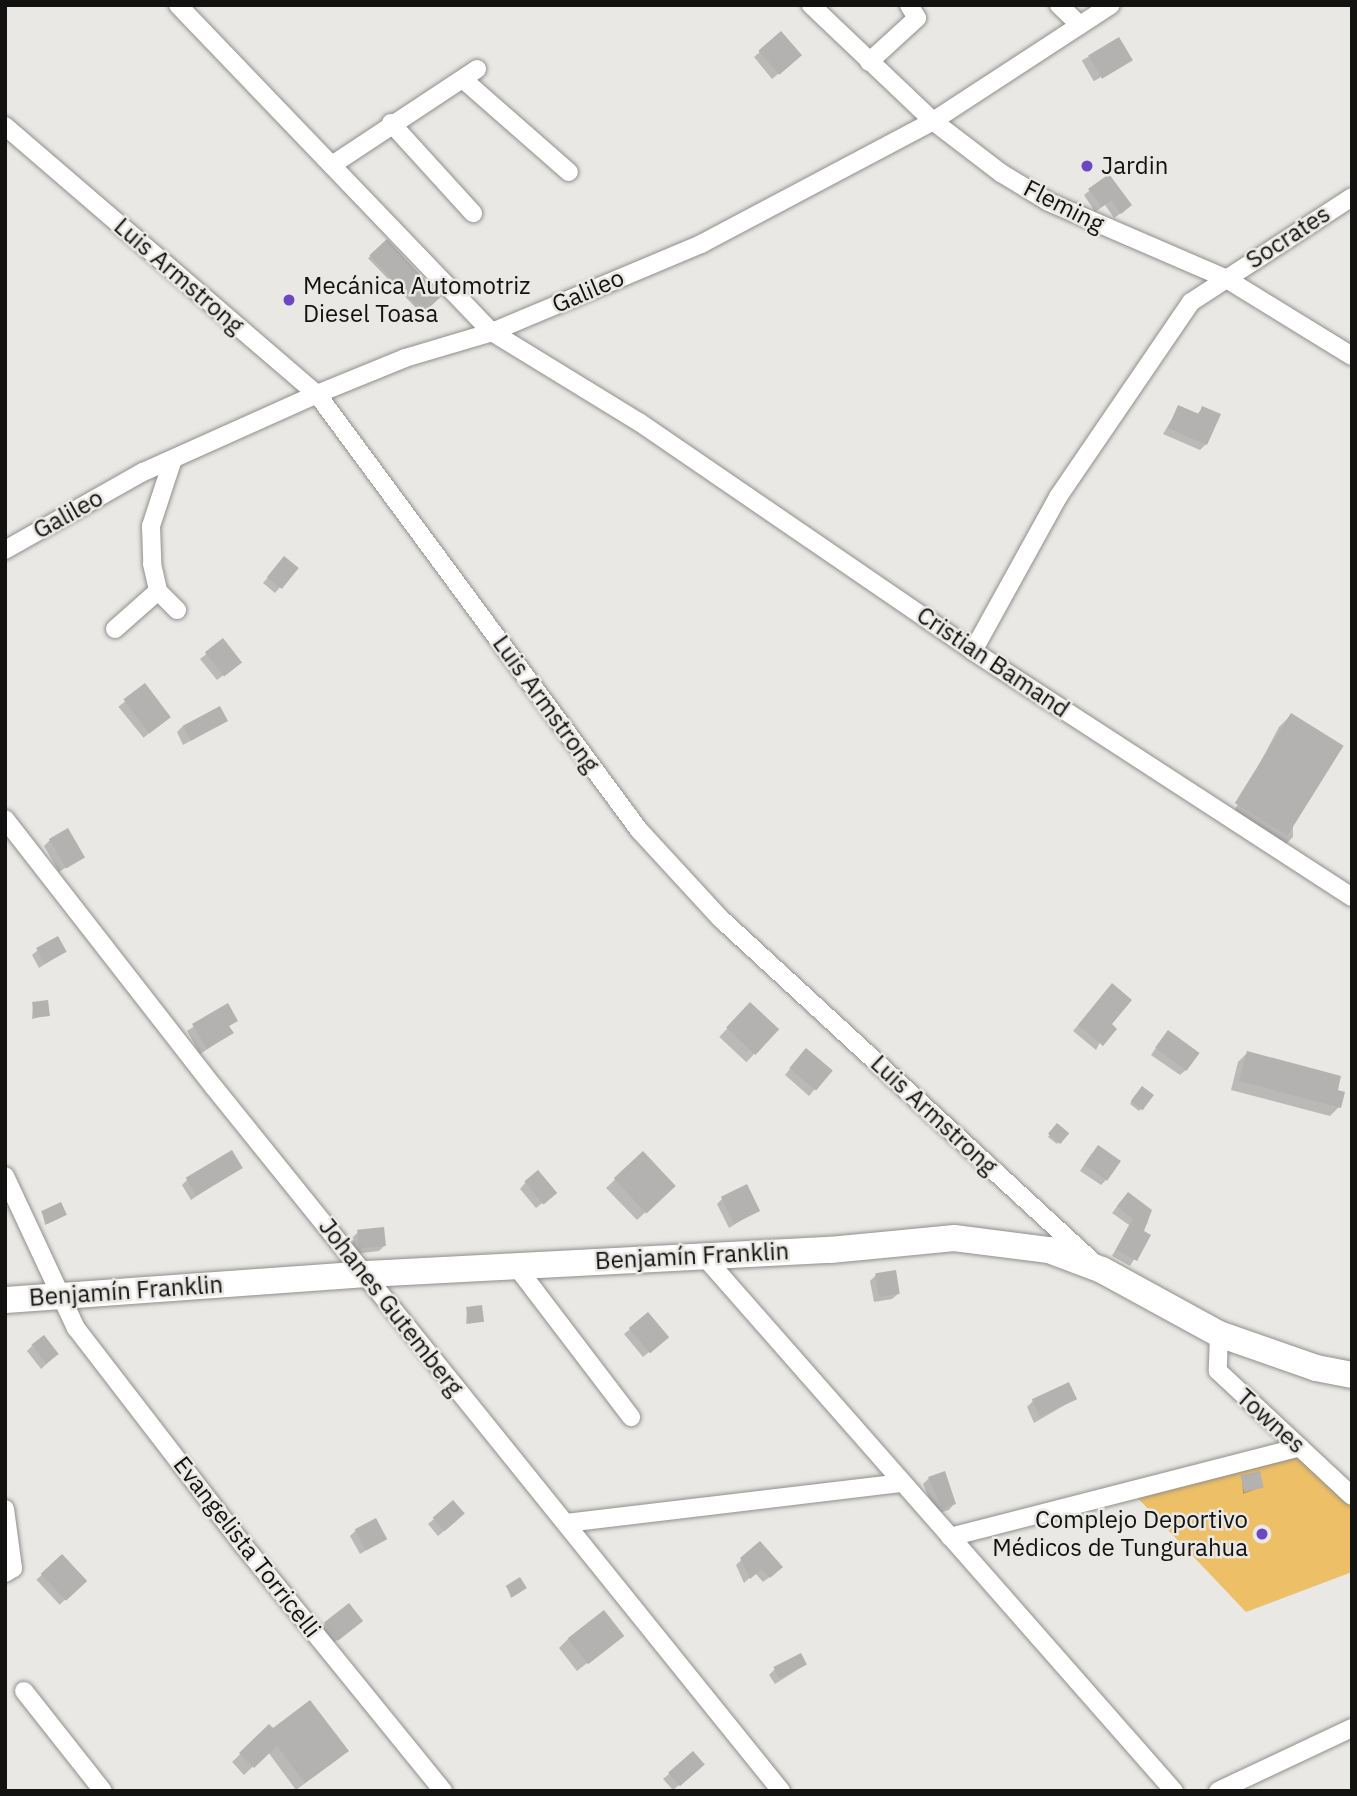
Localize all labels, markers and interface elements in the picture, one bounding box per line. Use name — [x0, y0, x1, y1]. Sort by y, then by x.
place label: Jardin — [1101, 152, 1168, 180]
marker: Jardin — [1079, 158, 1095, 174]
street label: Fleming — [1019, 174, 1109, 238]
street label: Socrates — [1241, 199, 1335, 275]
street label: Luis Armstrong — [108, 212, 250, 340]
street label: Galileo — [548, 263, 628, 319]
place label: Mecánica Automotriz Diesel Toasa — [303, 272, 530, 328]
marker: Mecánica Automotriz Diesel Toasa — [281, 292, 297, 308]
street label: Galileo — [28, 483, 108, 545]
street label: Cristian Bamand — [911, 600, 1075, 724]
street label: Luis Armstrong — [487, 630, 605, 778]
street label: Luis Armstrong — [865, 1049, 1003, 1181]
street label: Johanes Gutemberg — [313, 1213, 469, 1401]
street label: Benjamín Franklin — [594, 1237, 790, 1275]
street label: Benjamín Franklin — [28, 1270, 224, 1312]
street label: Townes — [1231, 1383, 1311, 1459]
street label: Evangelista Torricelli — [167, 1451, 327, 1643]
place label: Complejo Deportivo Médicos de Tungurahua — [992, 1506, 1248, 1562]
marker: Complejo Deportivo Médicos de Tungurahua — [1254, 1526, 1270, 1542]

